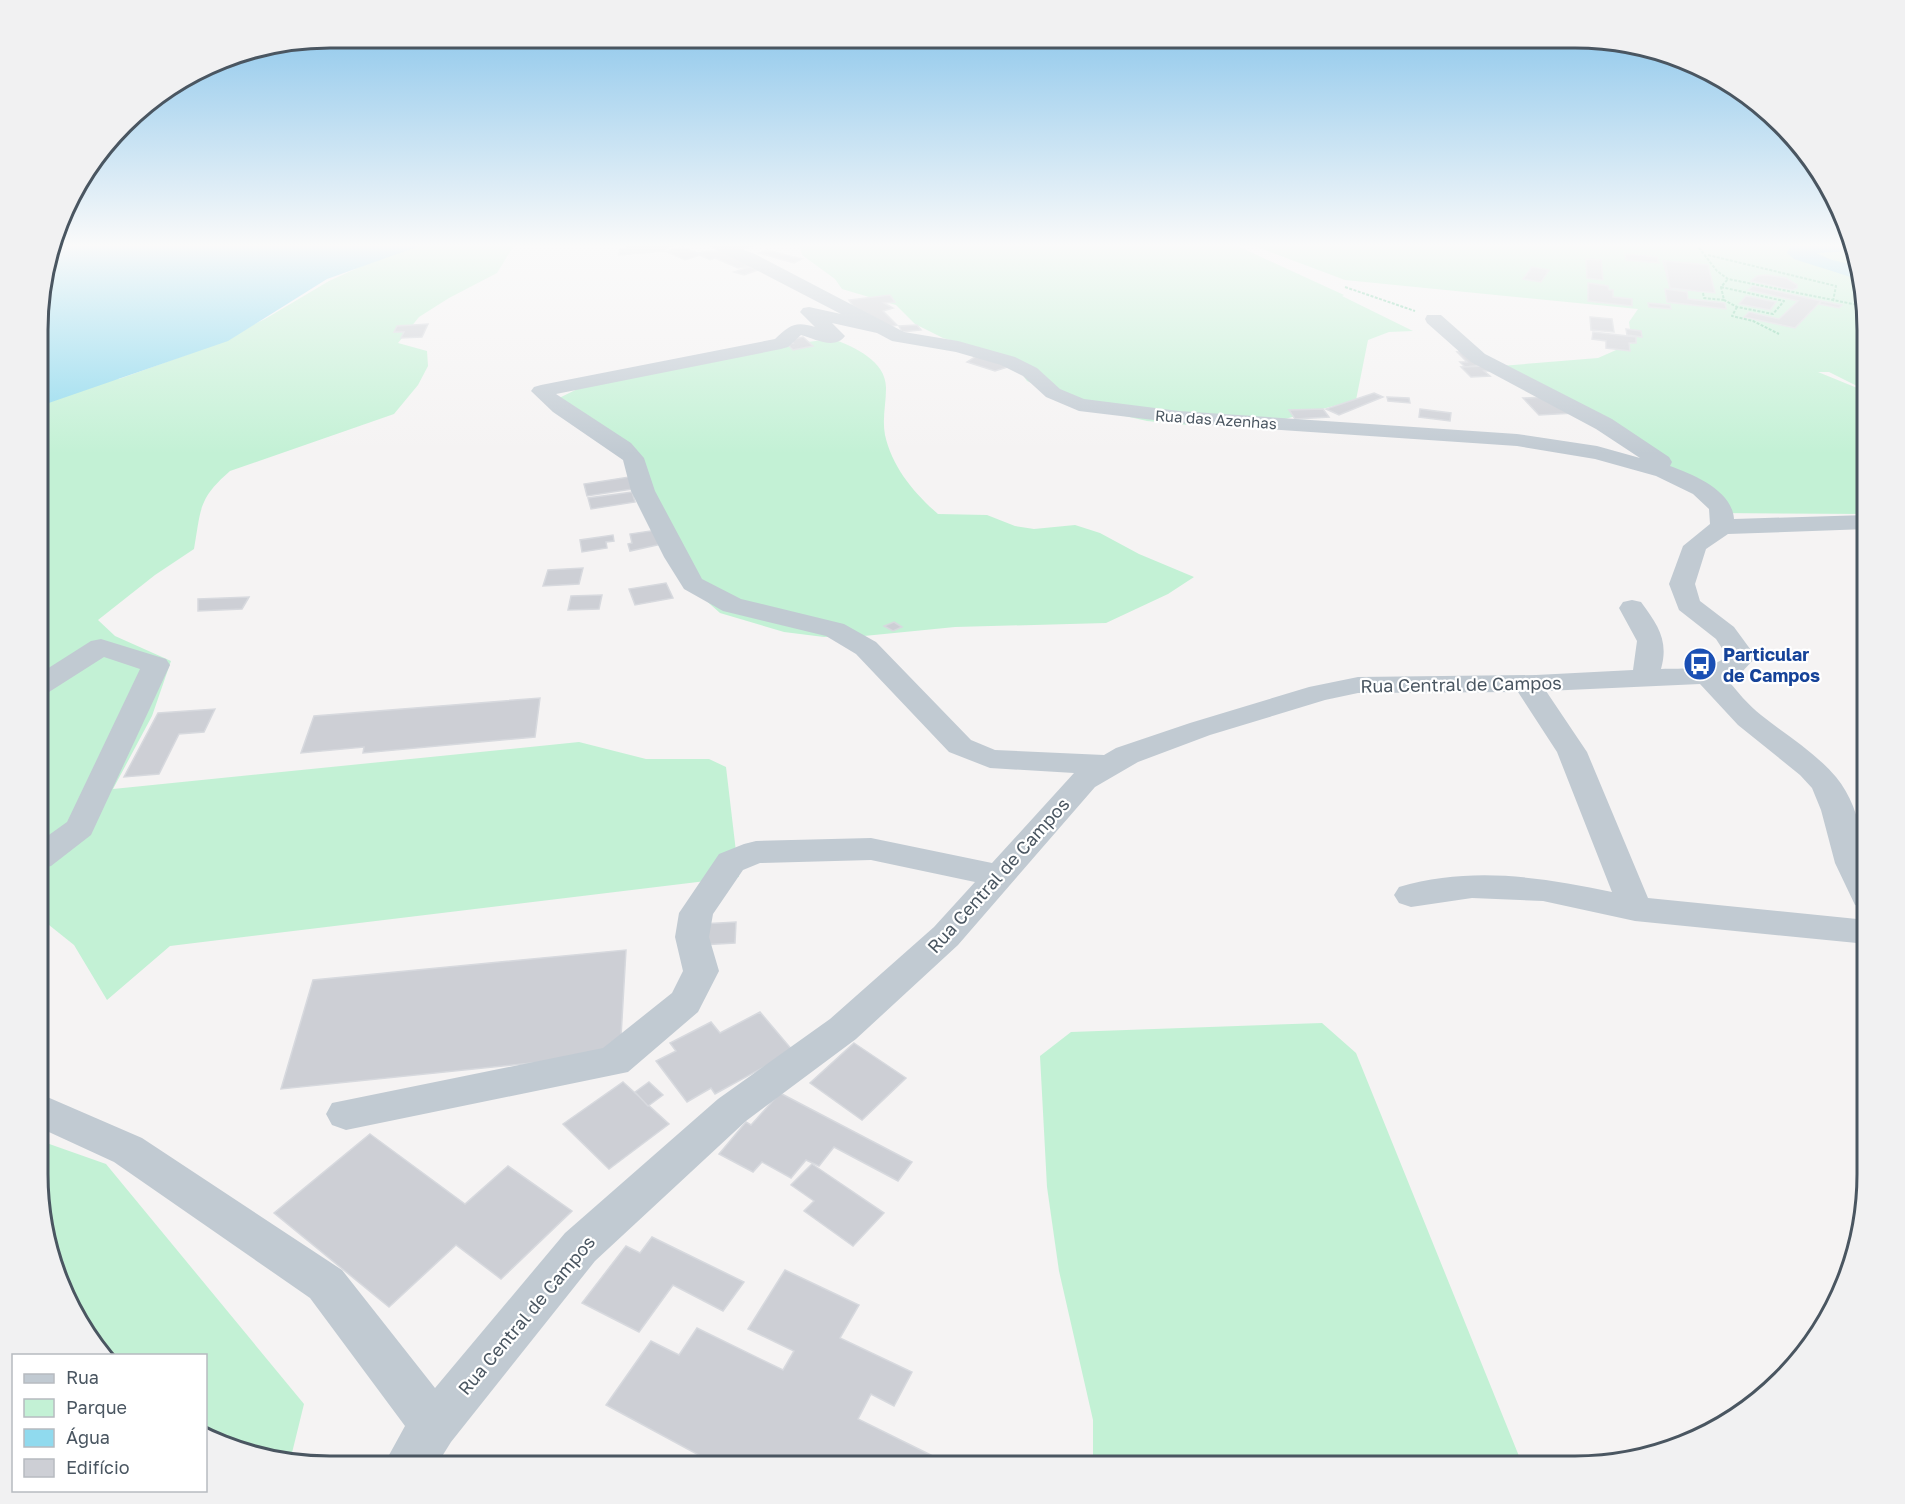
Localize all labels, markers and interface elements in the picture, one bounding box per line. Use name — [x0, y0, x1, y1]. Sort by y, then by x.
street label: Rua das Azenhas — [1155, 406, 1278, 432]
place label: Particular de Campos — [1723, 643, 1820, 686]
bus stop icon: Particular de Campos — [1682, 646, 1718, 682]
street label: Rua Central de Campos — [1360, 671, 1562, 697]
street label: Rua Central de Campos — [922, 793, 1074, 957]
street label: Rua Central de Campos — [453, 1231, 599, 1399]
legend — [12, 1354, 207, 1492]
text: Rua — [66, 1366, 99, 1388]
text: Parque — [66, 1396, 127, 1418]
text: Água — [66, 1426, 110, 1448]
text: Edifício — [66, 1456, 130, 1478]

